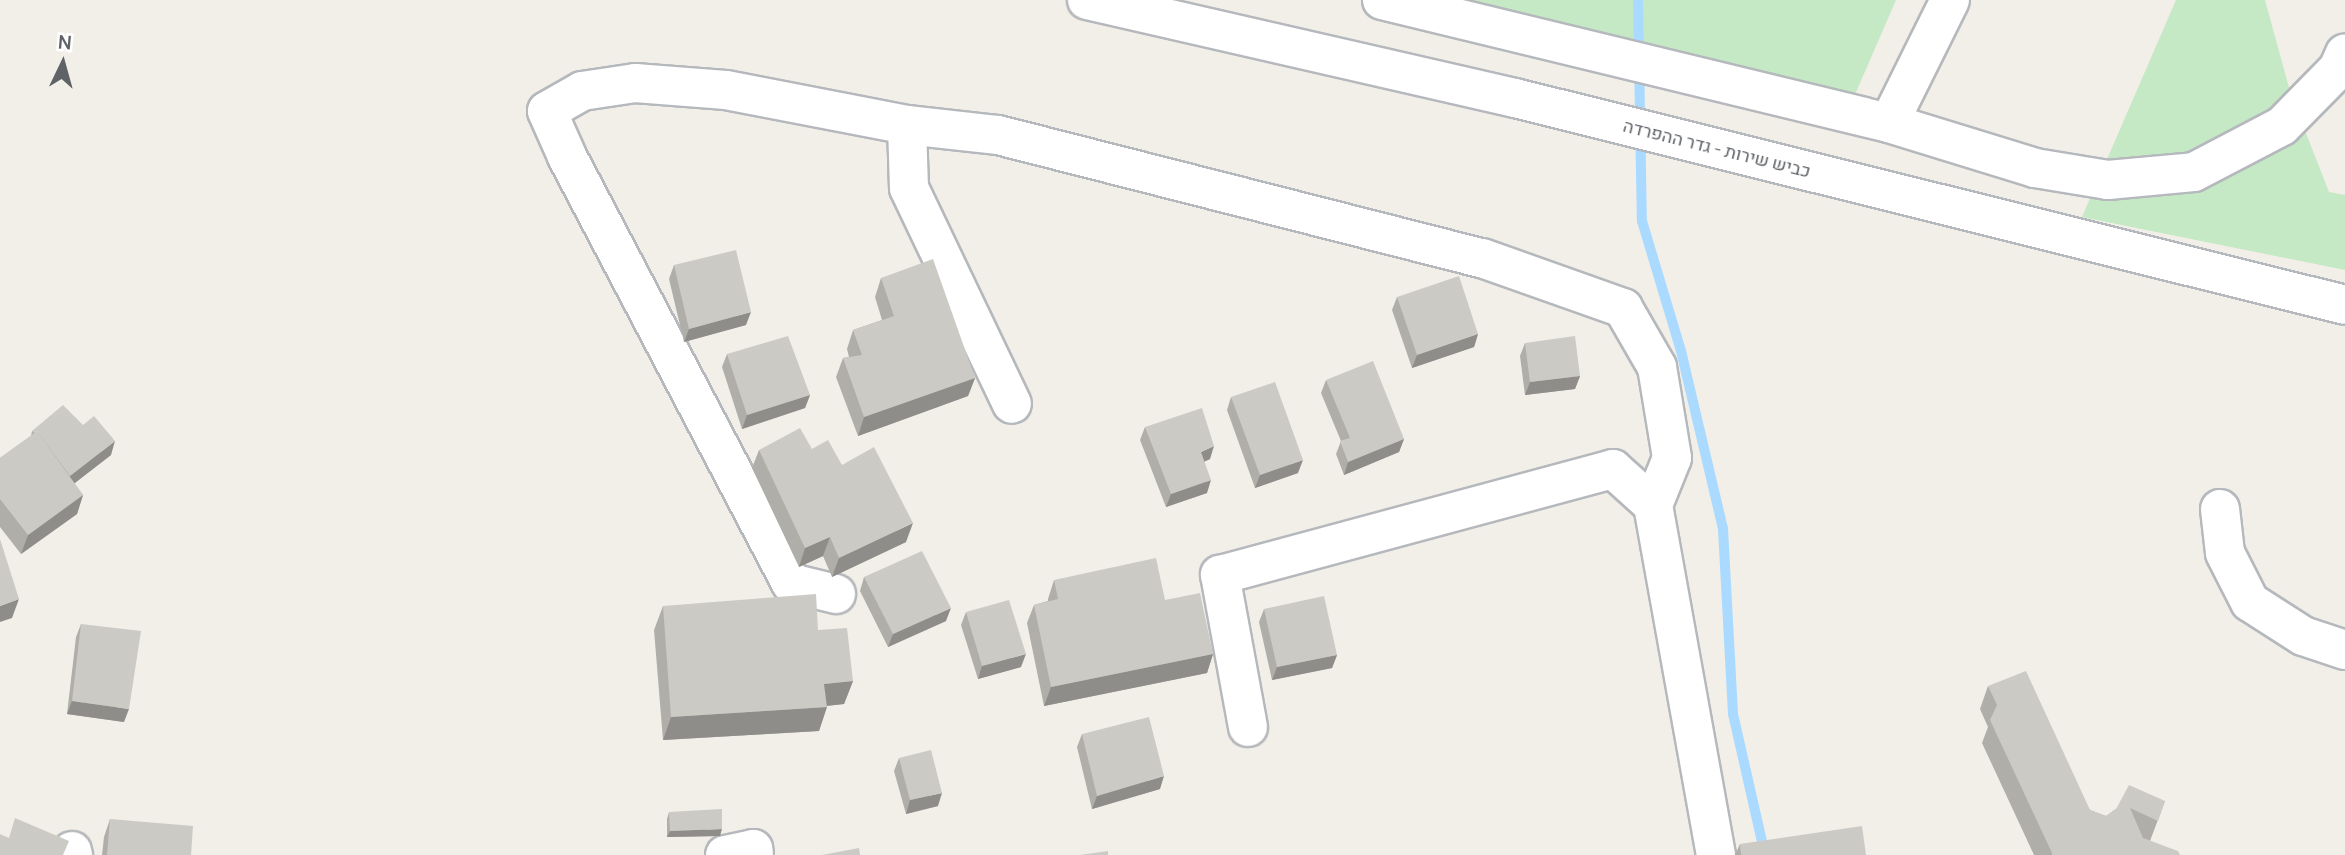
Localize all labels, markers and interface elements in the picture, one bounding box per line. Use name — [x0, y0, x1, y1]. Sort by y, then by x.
north arrow — [28, 28, 98, 98]
text: N — [57, 29, 73, 56]
street label: כביש שירות - גדר ההפרדה — [1621, 114, 1813, 182]

